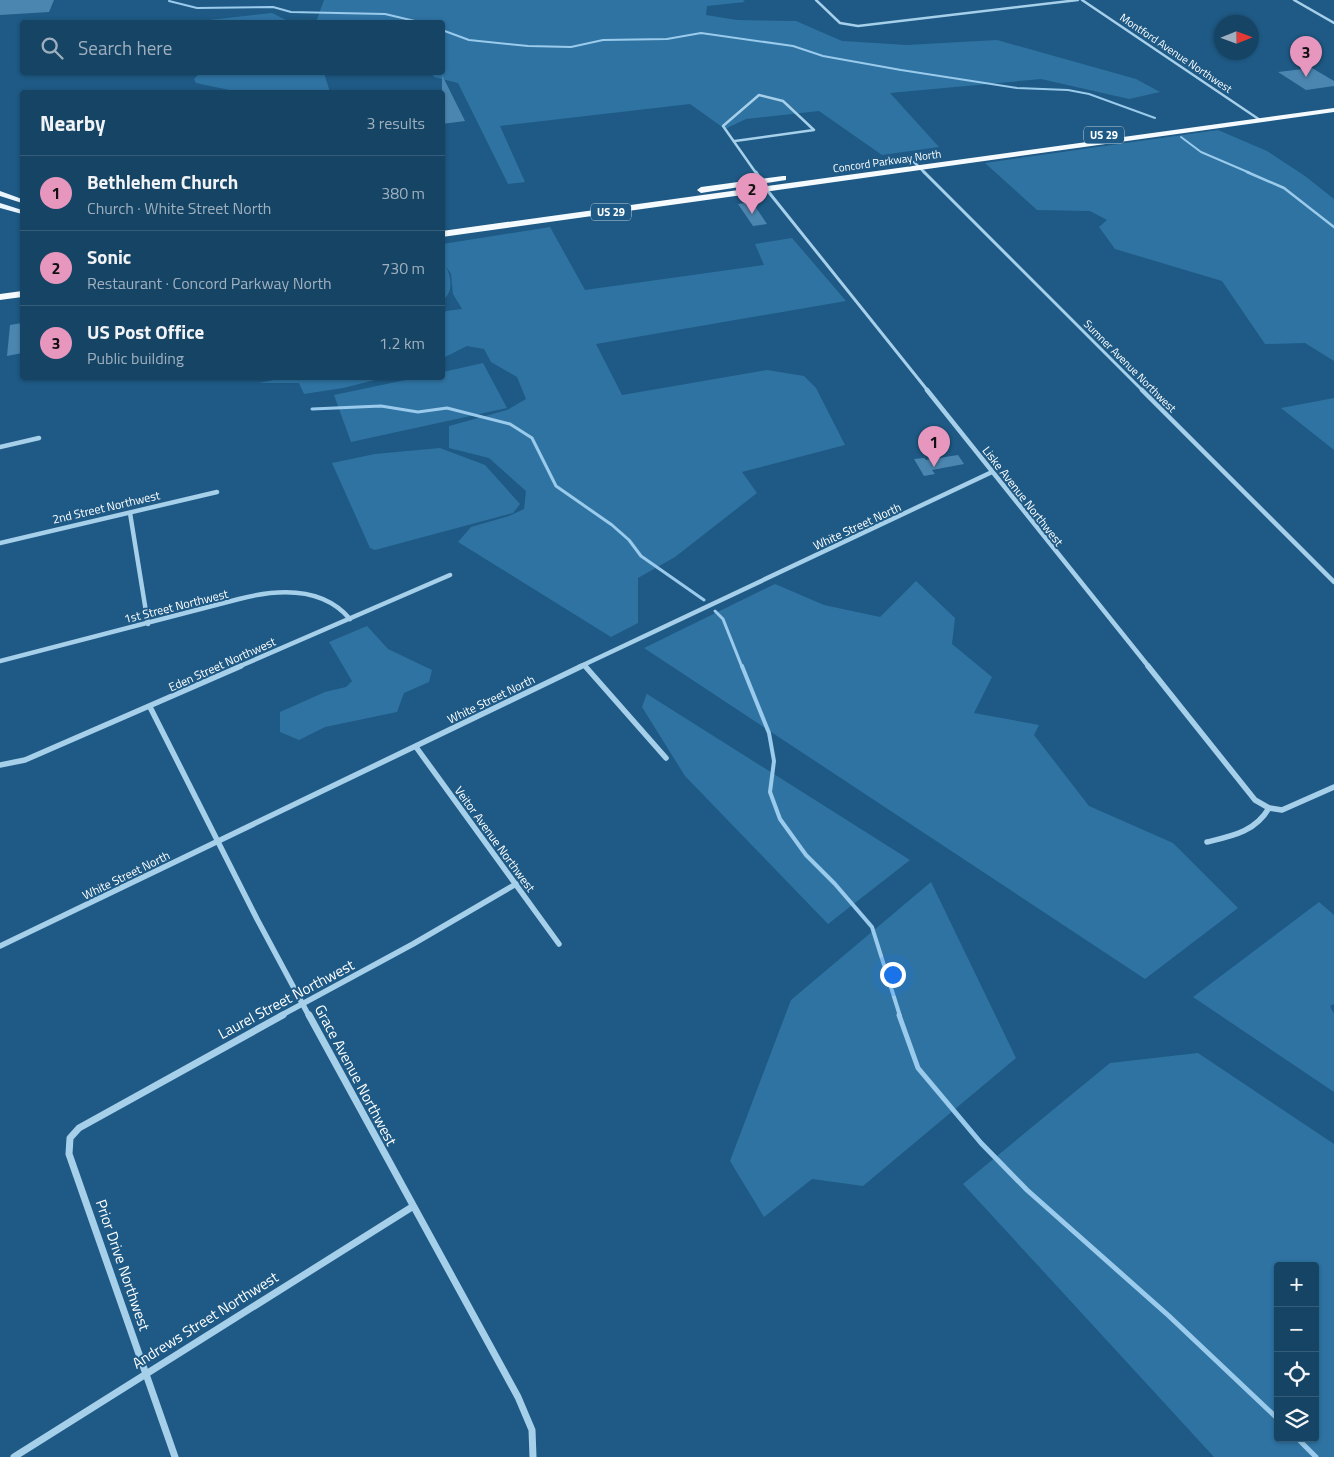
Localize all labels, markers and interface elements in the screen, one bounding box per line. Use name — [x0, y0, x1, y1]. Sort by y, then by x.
street label: Montford Avenue Northwest — [1117, 9, 1235, 97]
north arrow — [1214, 15, 1259, 60]
search box — [20, 20, 445, 75]
text: Search here — [78, 33, 172, 62]
icon: search — [38, 34, 66, 62]
pin: 3 — [1290, 36, 1322, 77]
text: Nearby — [40, 107, 105, 139]
text: 3 results — [366, 111, 425, 135]
road number: US 29 — [1084, 126, 1124, 144]
street label: Concord Parkway North — [832, 145, 942, 177]
text: Bethlehem Church — [87, 167, 238, 196]
pin: 2 — [736, 173, 768, 214]
text: 1 — [52, 181, 60, 205]
text: 380 m — [381, 181, 425, 205]
text: Church · White Street North — [87, 196, 271, 220]
road number: US 29 — [591, 203, 631, 220]
text: Sonic — [87, 242, 131, 271]
text: 2 — [52, 256, 60, 280]
text: 730 m — [381, 256, 425, 280]
text: Restaurant · Concord Parkway North — [87, 271, 332, 295]
street label: Sumner Avenue Northwest — [1080, 316, 1180, 416]
text: US Post Office — [87, 317, 204, 346]
text: 3 — [52, 331, 60, 355]
text: 1.2 km — [379, 331, 425, 355]
text: Public building — [87, 346, 184, 370]
pin: 1 — [918, 426, 950, 467]
street label: Liske Avenue Northwest — [978, 442, 1069, 551]
street label: 2nd Street Northwest — [50, 485, 162, 529]
street label: White Street North — [810, 497, 904, 555]
street label: 1st Street Northwest — [122, 584, 231, 628]
street label: Eden Street Northwest — [165, 631, 279, 696]
street label: White Street North — [444, 670, 538, 728]
street label: Veitor Avenue Northwest — [450, 782, 540, 897]
street label: White Street North — [79, 846, 173, 904]
street label: Laurel Street Northwest — [214, 953, 359, 1045]
your location — [880, 962, 906, 988]
street label: Grace Avenue Northwest — [309, 1000, 403, 1150]
street label: Prior Drive Northwest — [90, 1196, 156, 1334]
map controls — [1274, 1262, 1319, 1442]
button: + — [1274, 1262, 1319, 1307]
street label: Andrews Street Northwest — [127, 1265, 283, 1374]
button: − — [1274, 1307, 1319, 1352]
button: locate — [1274, 1352, 1319, 1397]
button: layers — [1274, 1397, 1319, 1442]

